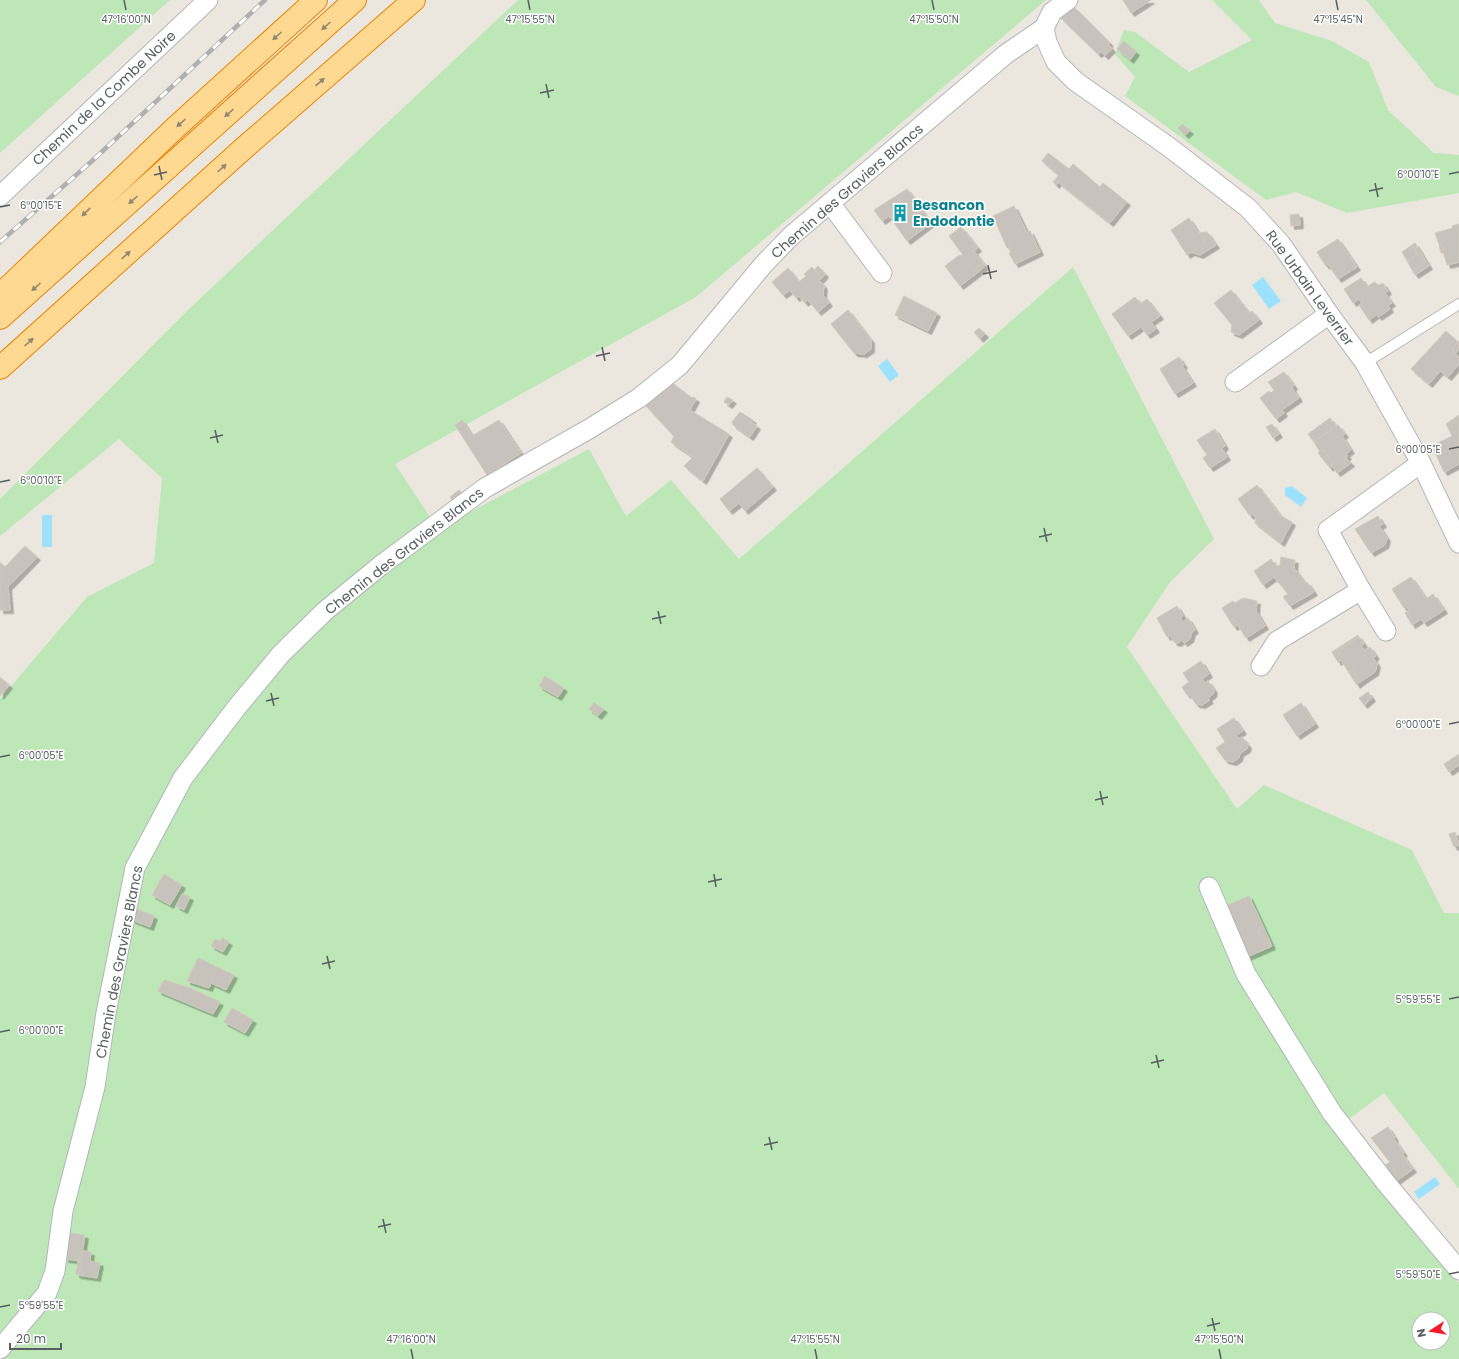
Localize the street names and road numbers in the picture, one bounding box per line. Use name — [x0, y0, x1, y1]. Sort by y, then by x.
street label: Chemin de la Combe Noire — [28, 26, 180, 170]
street label: Chemin des Graviers Blancs — [766, 119, 928, 263]
street label: Rue Urbain Leverrier — [1261, 226, 1359, 350]
street label: Chemin des Graviers Blancs — [321, 483, 487, 619]
street label: Chemin des Graviers Blancs — [90, 864, 148, 1060]

